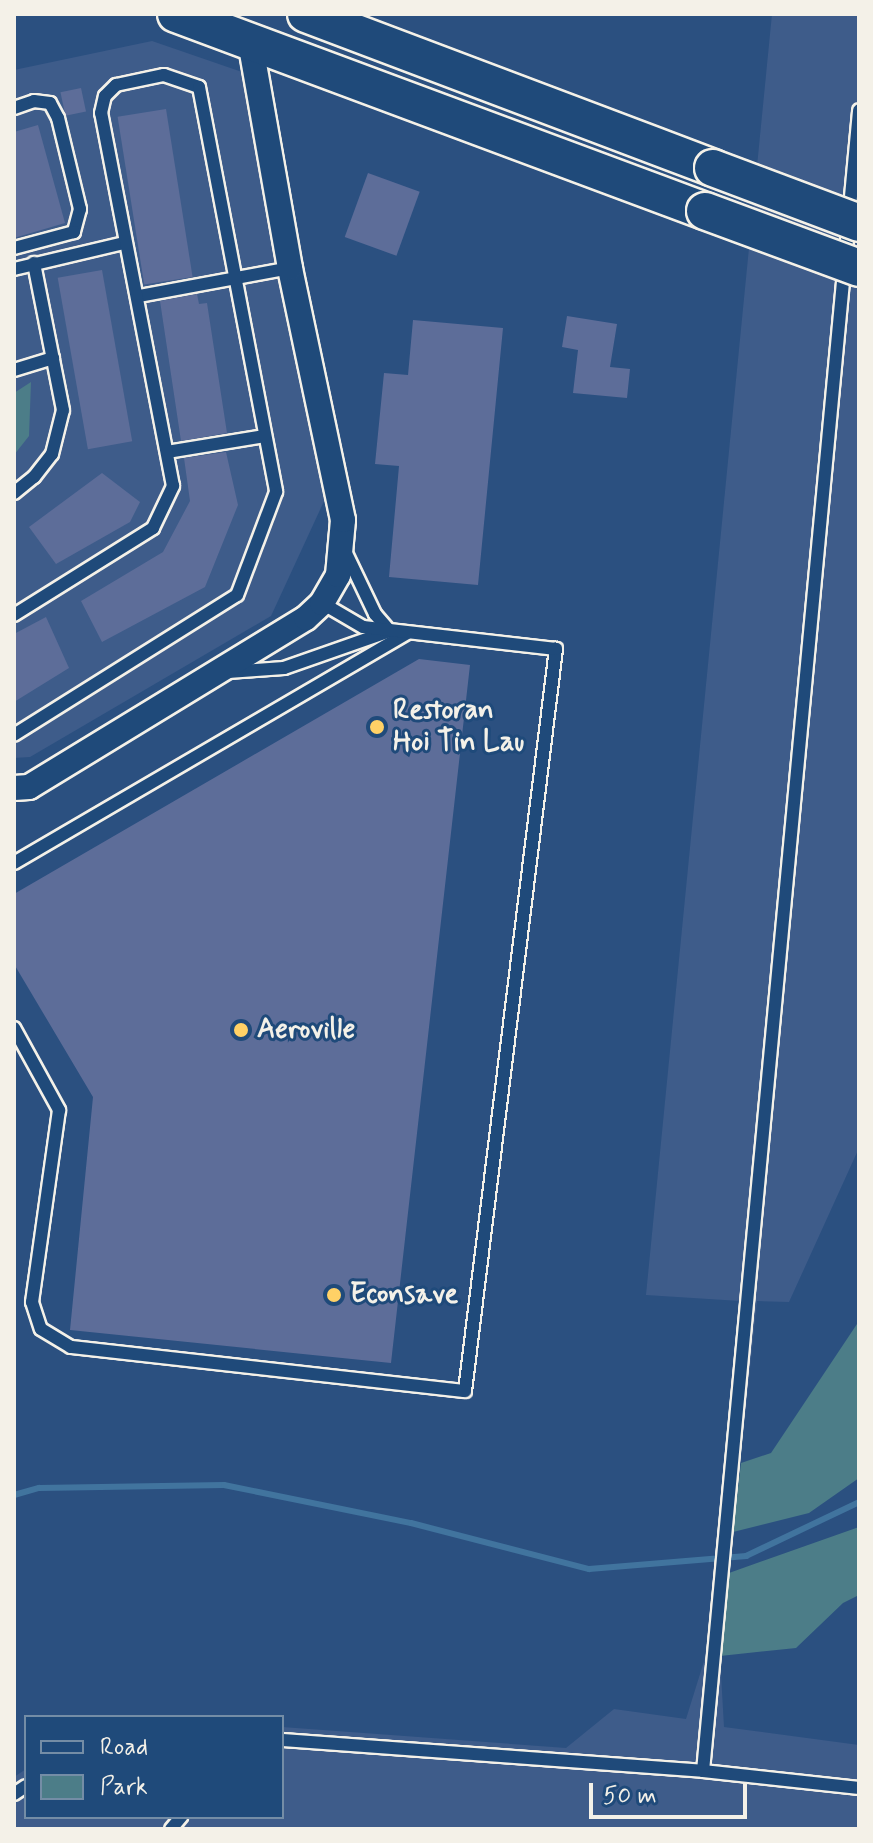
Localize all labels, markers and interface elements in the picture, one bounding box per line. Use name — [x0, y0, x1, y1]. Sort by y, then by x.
place label: Restoran Hoi Tin Lau — [393, 694, 521, 760]
marker: Restoran Hoi Tin Lau — [368, 718, 386, 736]
place label: Aeroville — [257, 1013, 355, 1047]
marker: Aeroville — [232, 1021, 250, 1039]
place label: Econsave — [350, 1278, 458, 1312]
marker: Econsave — [325, 1286, 343, 1304]
legend — [24, 1715, 284, 1819]
text: Road — [100, 1732, 148, 1763]
scale bar — [593, 1767, 751, 1817]
text: Park — [100, 1772, 148, 1803]
text: 50 m — [603, 1781, 657, 1812]

